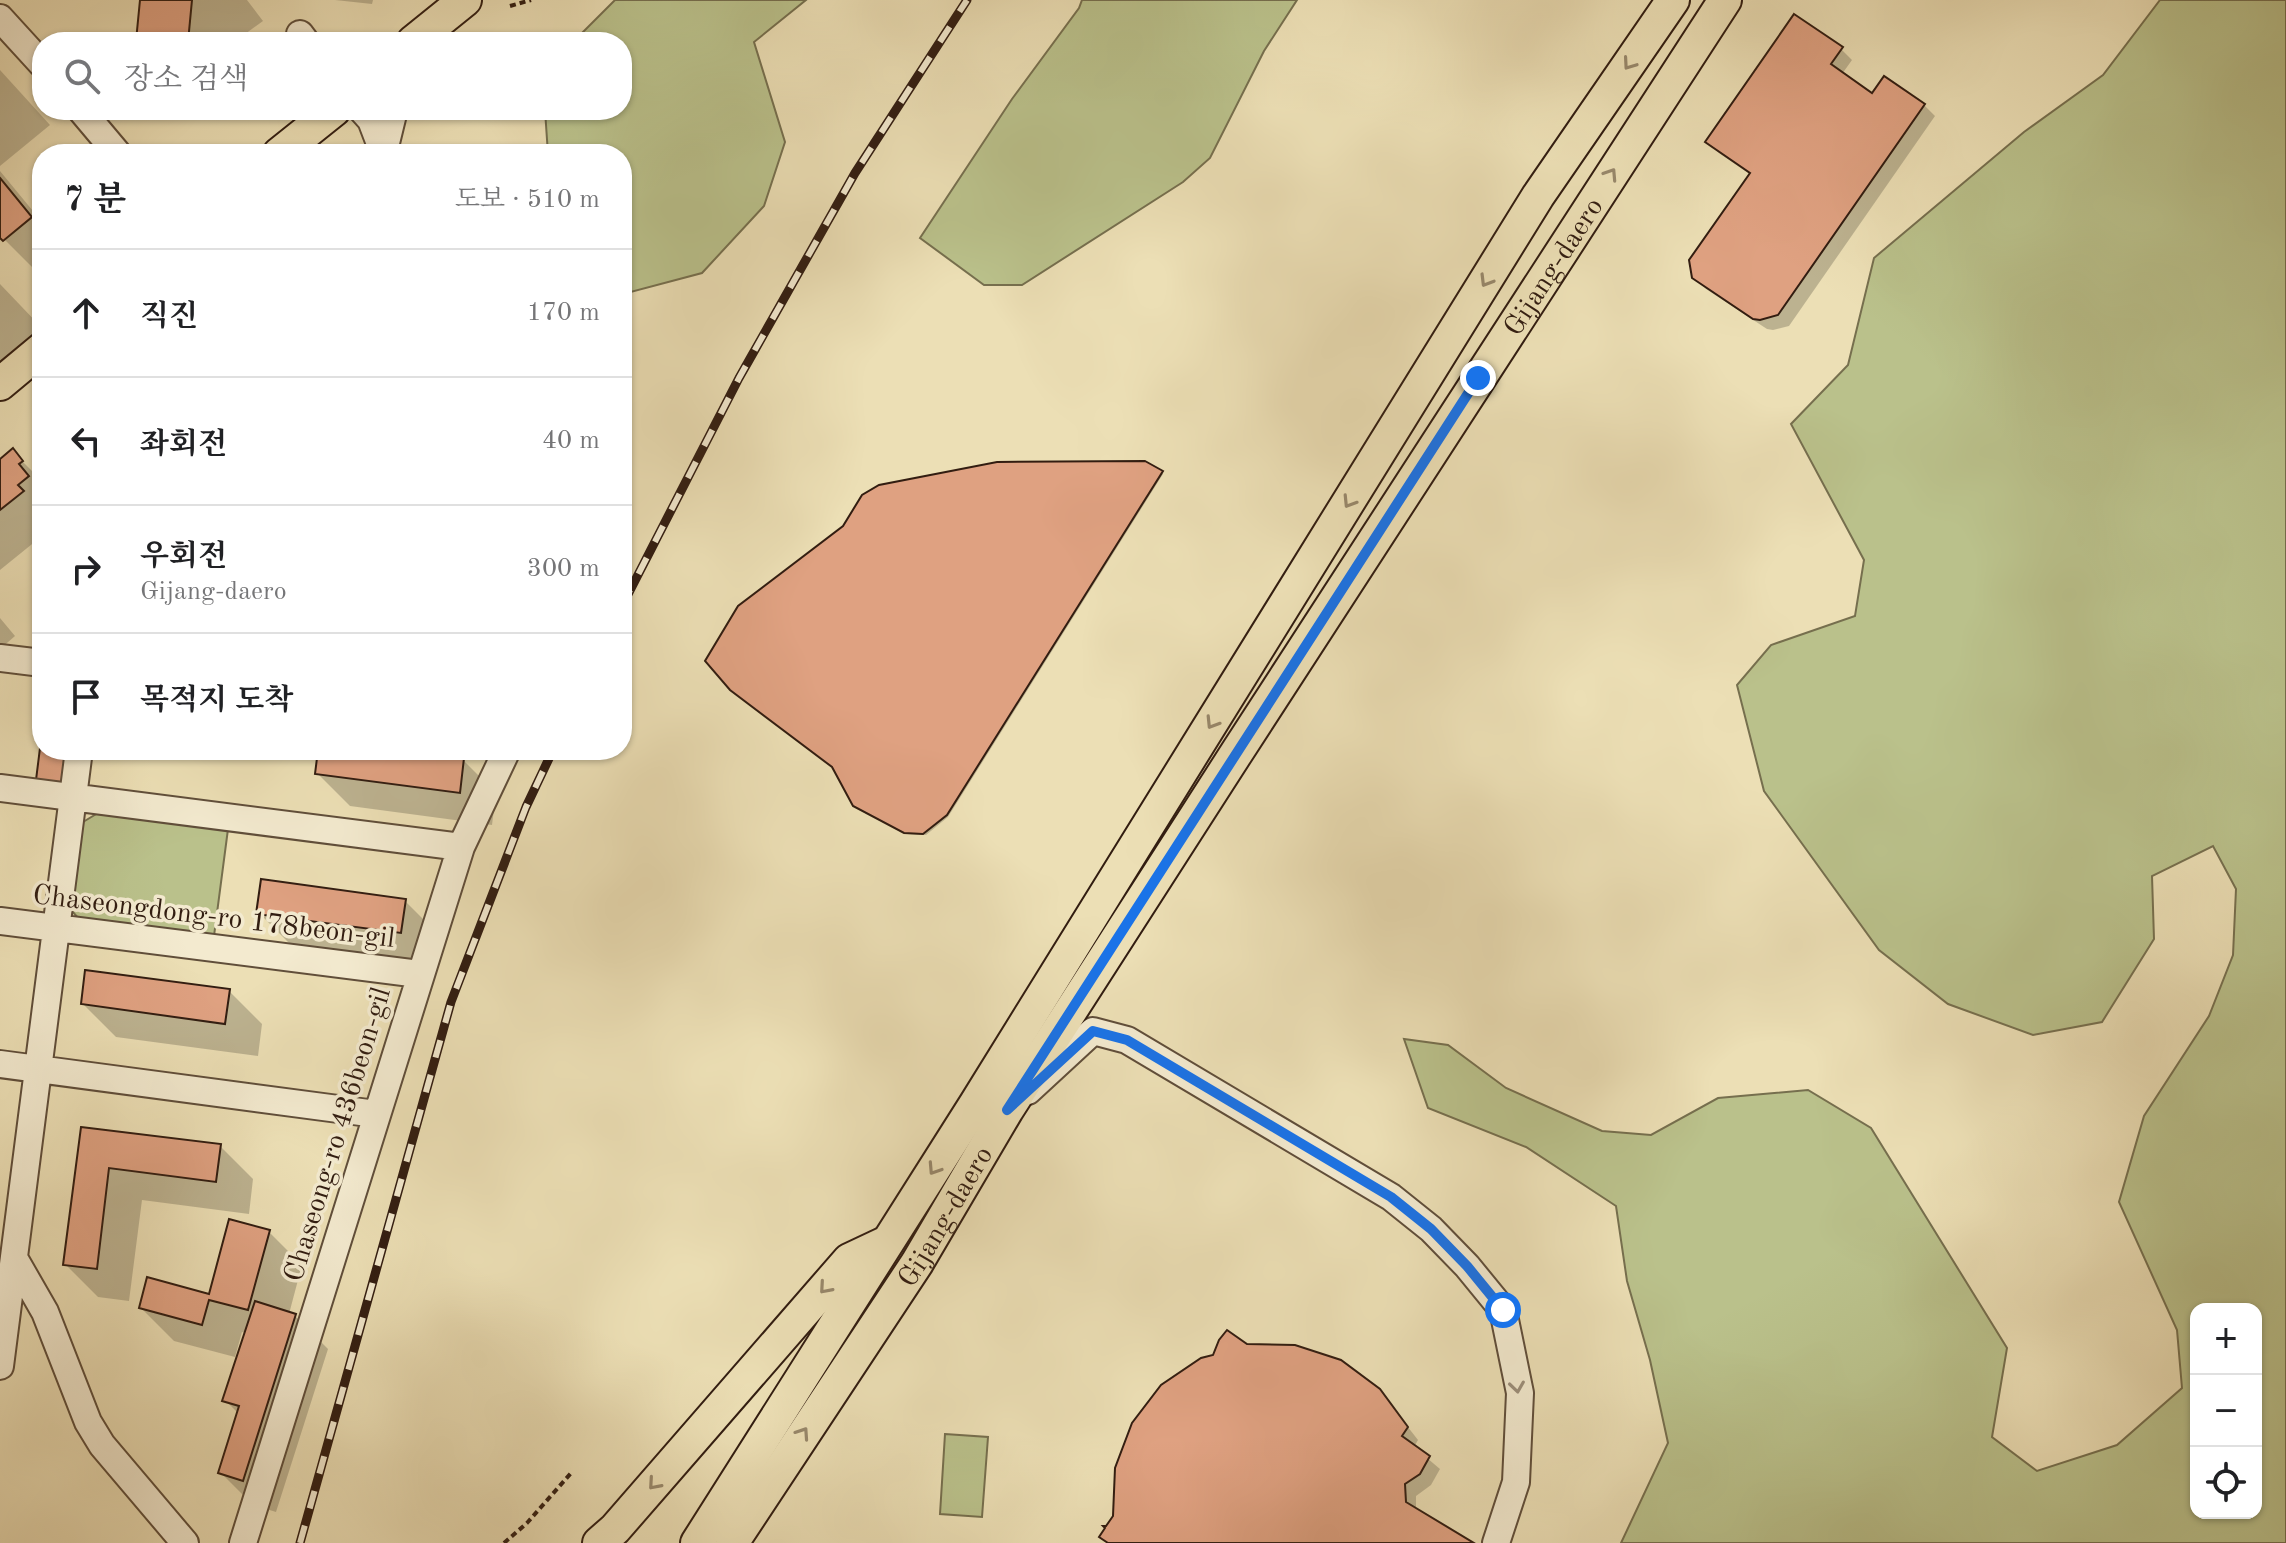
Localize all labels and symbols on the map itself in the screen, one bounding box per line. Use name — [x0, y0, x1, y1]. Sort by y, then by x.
one-way arrow — [1624, 56, 1639, 70]
one-way arrow — [1602, 168, 1617, 183]
street label: Gijang-daero — [1500, 194, 1610, 341]
one-way arrow — [1480, 272, 1495, 287]
route end — [1460, 360, 1496, 396]
one-way arrow — [1344, 493, 1359, 508]
one-way arrow — [1206, 714, 1222, 729]
street label: Chaseongdong-ro 178beon-gil — [31, 882, 396, 954]
street label: Chaseong-ro 436beon-gil — [281, 984, 397, 1285]
street label: Gijang-daero — [894, 1142, 999, 1293]
one-way arrow — [928, 1160, 943, 1175]
one-way arrow — [820, 1279, 835, 1294]
route start — [1485, 1292, 1521, 1328]
one-way arrow — [1509, 1381, 1526, 1394]
one-way arrow — [794, 1427, 809, 1441]
one-way arrow — [649, 1475, 664, 1490]

